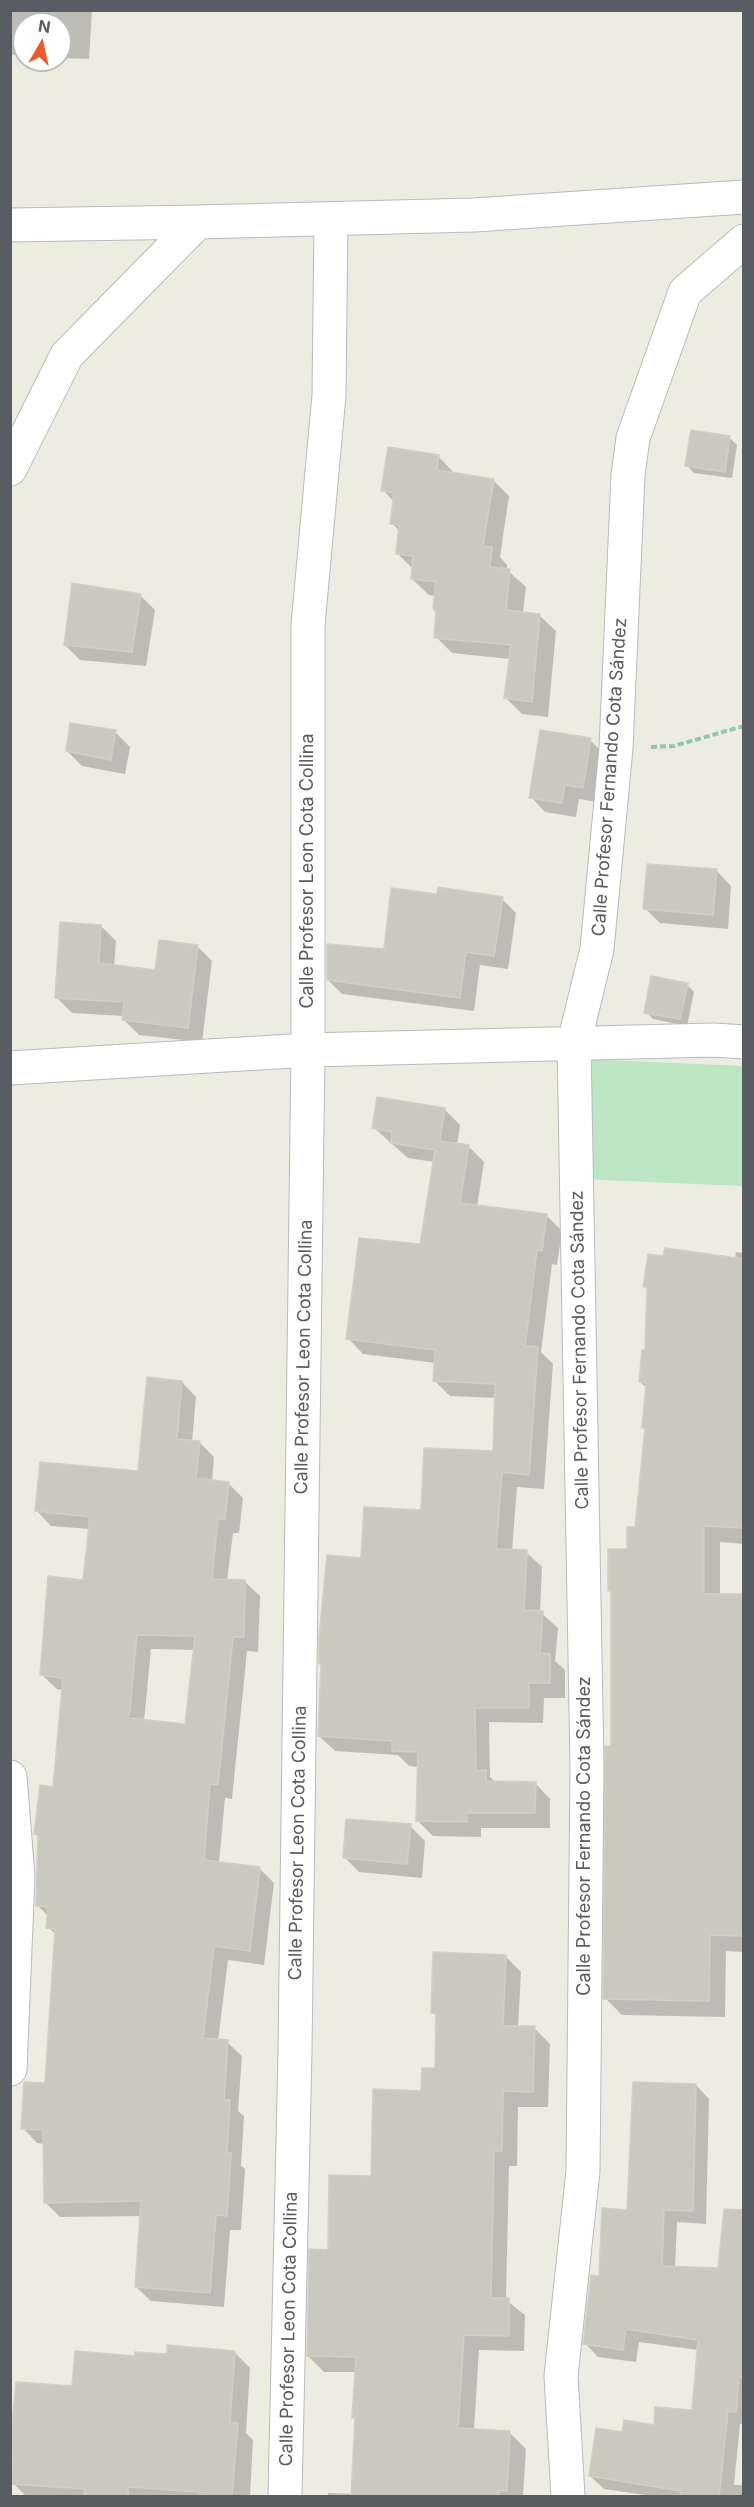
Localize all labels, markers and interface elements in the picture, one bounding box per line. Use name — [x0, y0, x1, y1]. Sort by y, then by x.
north arrow — [12, 12, 72, 72]
text: N — [37, 15, 52, 37]
street label: Calle Profesor Fernando Cota Sández — [588, 617, 632, 937]
street label: Calle Profesor Leon Cota Collina — [297, 733, 319, 1009]
street label: Calle Profesor Fernando Cota Sández — [566, 1190, 594, 1510]
street label: Calle Profesor Leon Cota Collina — [291, 1219, 317, 1495]
street label: Calle Profesor Fernando Cota Sández — [574, 1676, 596, 1996]
street label: Calle Profesor Leon Cota Collina — [285, 1705, 311, 1981]
street label: Calle Profesor Leon Cota Collina — [276, 2191, 302, 2467]

